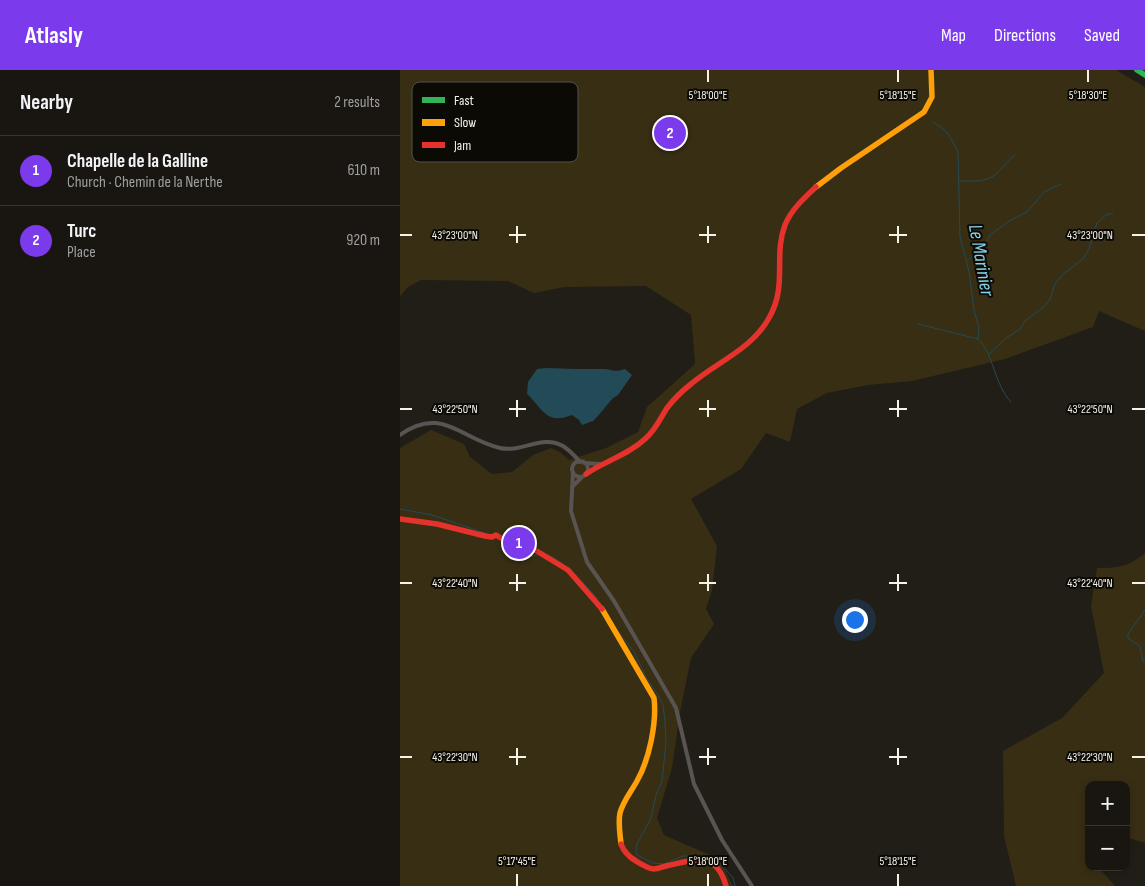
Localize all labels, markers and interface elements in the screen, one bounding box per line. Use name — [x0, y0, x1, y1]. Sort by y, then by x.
text: Atlasly — [25, 21, 83, 50]
text: Map — [941, 25, 966, 46]
text: Directions — [994, 25, 1056, 46]
text: Saved — [1084, 25, 1120, 46]
legend — [412, 82, 578, 162]
text: 5°18'00"E — [689, 88, 727, 103]
text: 5°18'15"E — [879, 88, 917, 103]
text: 5°18'30"E — [1069, 88, 1107, 103]
text: Nearby — [20, 90, 73, 115]
text: Fast — [454, 92, 474, 109]
text: 2 results — [334, 93, 380, 112]
text: Slow — [454, 114, 476, 131]
pin: 2 — [654, 114, 686, 152]
text: Jam — [453, 137, 471, 154]
text: Chapelle de la Galline — [67, 150, 208, 173]
text: 1 — [33, 161, 39, 180]
text: 610 m — [347, 161, 380, 180]
text: Church · Chemin de la Nerthe — [67, 173, 223, 192]
text: Turc — [67, 220, 96, 243]
water label: Le Marinier — [963, 222, 999, 299]
text: 43°23'00"N — [432, 228, 478, 243]
text: 43°23'00"N — [1067, 228, 1113, 243]
text: 2 — [32, 231, 40, 250]
text: 920 m — [346, 231, 380, 250]
text: Place — [67, 243, 96, 262]
text: 43°22'50"N — [432, 402, 478, 417]
text: 43°22'50"N — [1067, 402, 1113, 417]
pin: 1 — [503, 524, 535, 562]
text: 43°22'40"N — [432, 576, 478, 591]
text: 43°22'40"N — [1067, 576, 1113, 591]
your location — [842, 607, 868, 633]
text: 43°22'30"N — [432, 750, 478, 765]
text: 43°22'30"N — [1067, 750, 1113, 765]
map controls — [1085, 781, 1130, 871]
button: + — [1085, 781, 1130, 826]
button: − — [1085, 826, 1130, 871]
text: 5°17'45"E — [498, 854, 536, 869]
text: 5°18'00"E — [689, 854, 727, 869]
text: 5°18'15"E — [879, 854, 917, 869]

